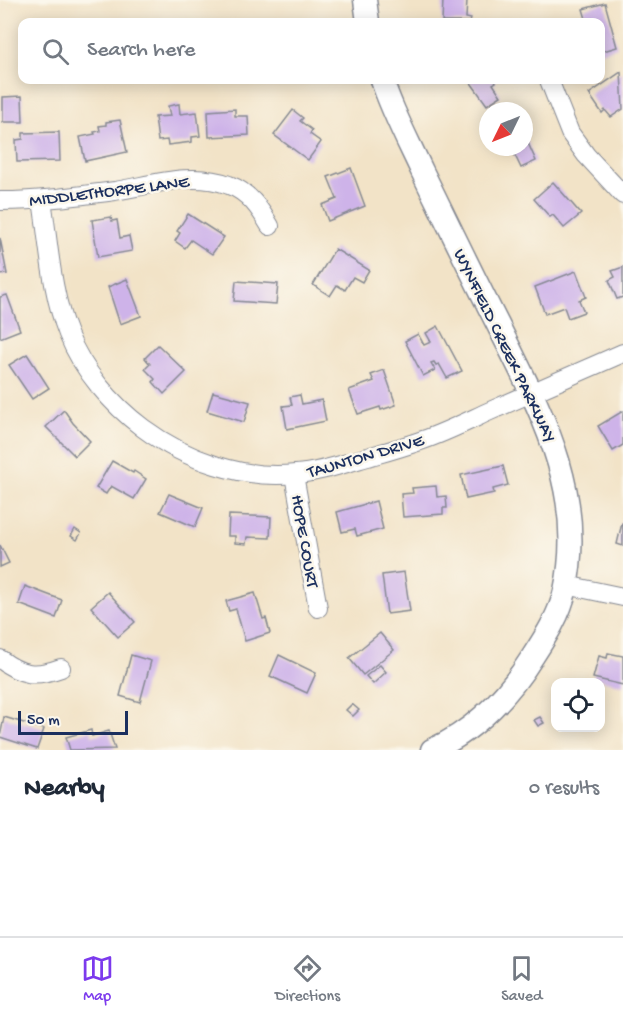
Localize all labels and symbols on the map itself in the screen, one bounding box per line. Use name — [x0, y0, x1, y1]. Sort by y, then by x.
north arrow — [479, 102, 533, 156]
street label: MIDDLETHORPE LANE — [28, 172, 191, 213]
street label: WYNFIELD CREEK PARKWAY — [448, 246, 560, 446]
street label: TAUNTON DRIVE — [304, 431, 427, 484]
street label: HOPE COURT — [285, 493, 322, 591]
scale bar — [18, 708, 128, 736]

